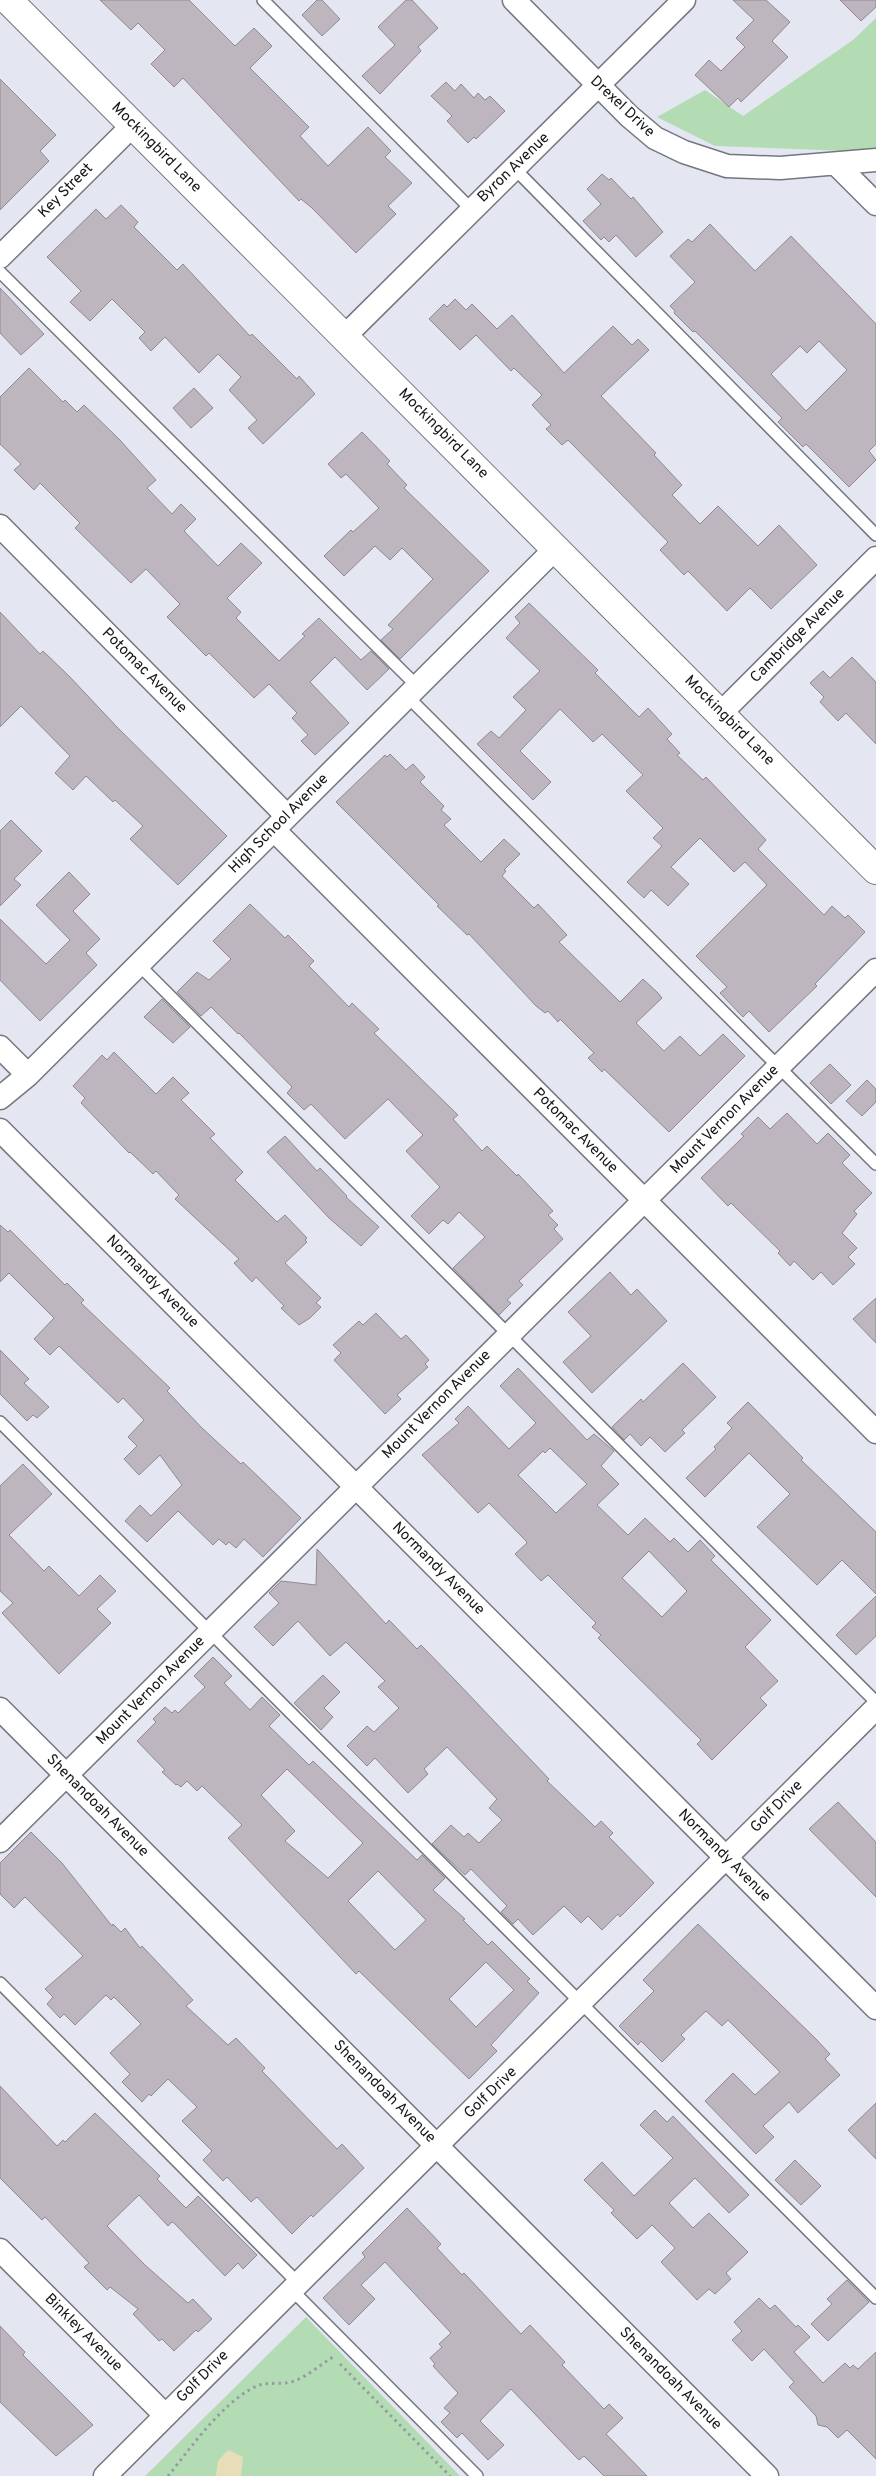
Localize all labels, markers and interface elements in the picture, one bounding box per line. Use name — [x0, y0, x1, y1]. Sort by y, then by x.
street label: Drexel Drive — [586, 72, 658, 142]
street label: Mockingbird Lane — [107, 99, 205, 197]
street label: Byron Avenue — [474, 129, 554, 207]
street label: Key Street — [35, 160, 97, 222]
street label: Mockingbird Lane — [394, 385, 492, 483]
street label: Cambridge Avenue — [747, 585, 849, 687]
street label: Potomac Avenue — [97, 624, 191, 718]
street label: Mockingbird Lane — [680, 672, 778, 770]
street label: High School Avenue — [225, 770, 333, 878]
street label: Mount Vernon Avenue — [666, 1061, 784, 1179]
street label: Potomac Avenue — [528, 1084, 622, 1178]
street label: Normandy Avenue — [102, 1232, 202, 1332]
street label: Mount Vernon Avenue — [378, 1346, 496, 1464]
street label: Normandy Avenue — [388, 1519, 488, 1619]
street label: Mount Vernon Avenue — [92, 1632, 210, 1750]
street label: Shenandoah Avenue — [42, 1751, 152, 1861]
street label: Golf Drive — [747, 1777, 807, 1837]
street label: Normandy Avenue — [674, 1806, 774, 1906]
street label: Shenandoah Avenue — [329, 2037, 439, 2147]
street label: Golf Drive — [460, 2063, 522, 2123]
street label: Binkley Avenue — [40, 2290, 126, 2376]
street label: Shenandoah Avenue — [615, 2324, 725, 2434]
street label: Golf Drive — [173, 2347, 233, 2407]

